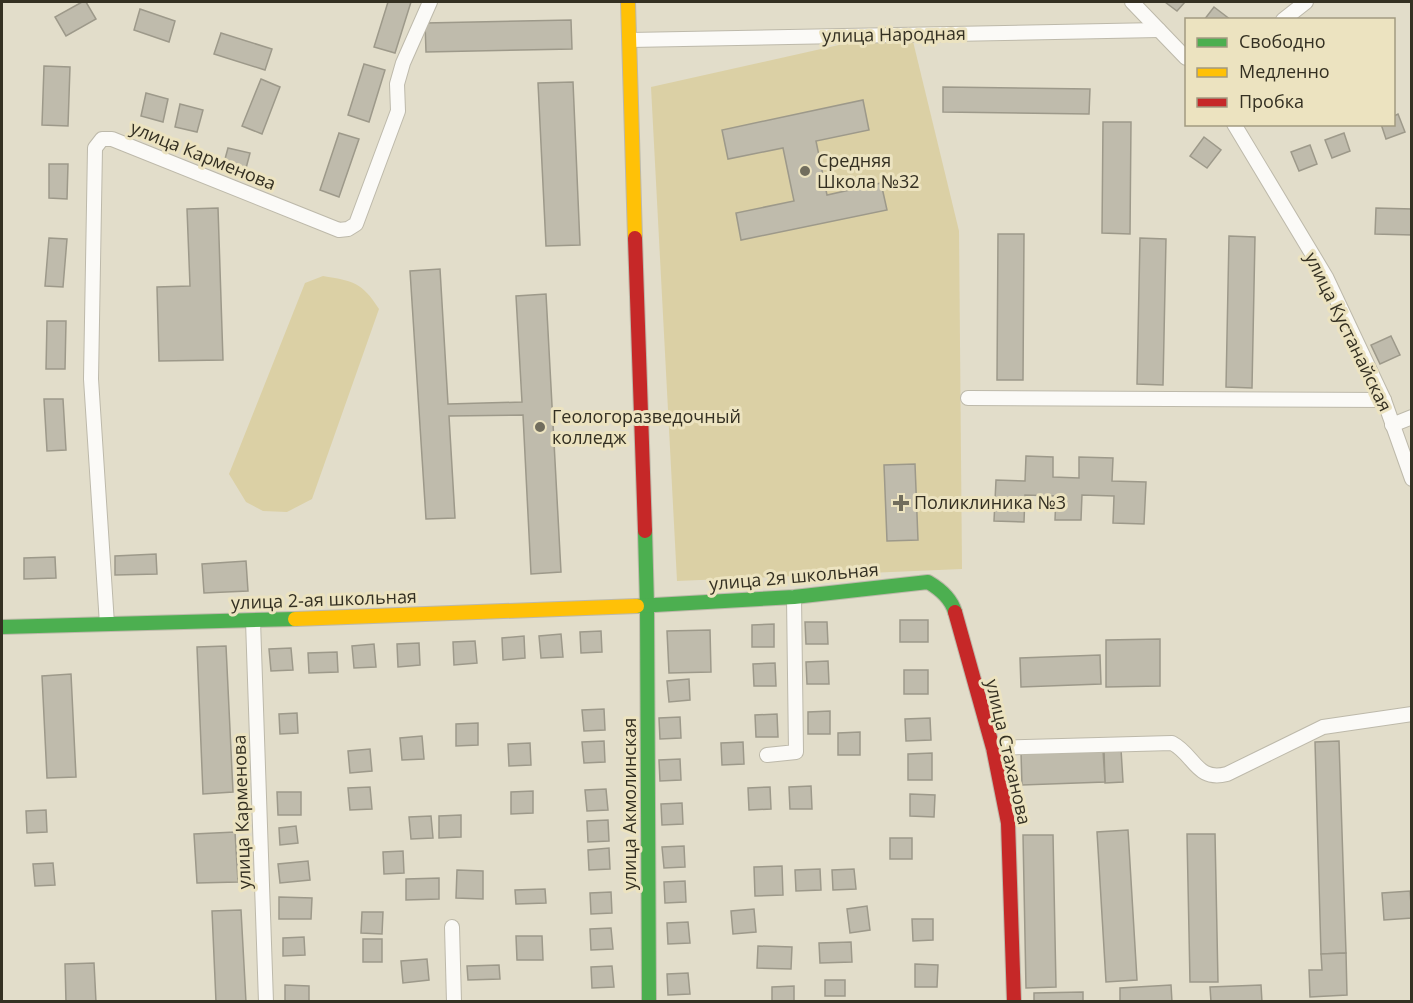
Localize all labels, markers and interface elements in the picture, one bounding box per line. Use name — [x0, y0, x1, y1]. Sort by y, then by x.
legend — [1185, 18, 1395, 126]
street label: улица Народная — [822, 21, 966, 47]
text: Свободно — [1239, 29, 1326, 53]
text: Медленно — [1239, 59, 1330, 83]
text: Пробка — [1239, 89, 1304, 113]
street label: улица Карменова — [127, 115, 280, 195]
place label: Средняя Школа №32 — [817, 148, 920, 193]
marker: Средняя Школа №32 — [798, 164, 812, 178]
street label: улица Кустанайская — [1300, 248, 1398, 415]
place label: Геологоразведочный колледж — [552, 404, 741, 449]
marker: Геологоразведочный колледж — [533, 420, 547, 434]
place label: Поликлиника №3 — [914, 490, 1066, 514]
marker: Поликлиника №3 — [892, 494, 910, 512]
street label: улица 2я школьная — [708, 557, 880, 595]
street label: улица 2-ая школьная — [231, 584, 417, 614]
street label: улица Стаханова — [981, 677, 1037, 827]
street label: улица Акмолинская — [617, 718, 641, 890]
street label: улица Карменова — [226, 734, 256, 890]

